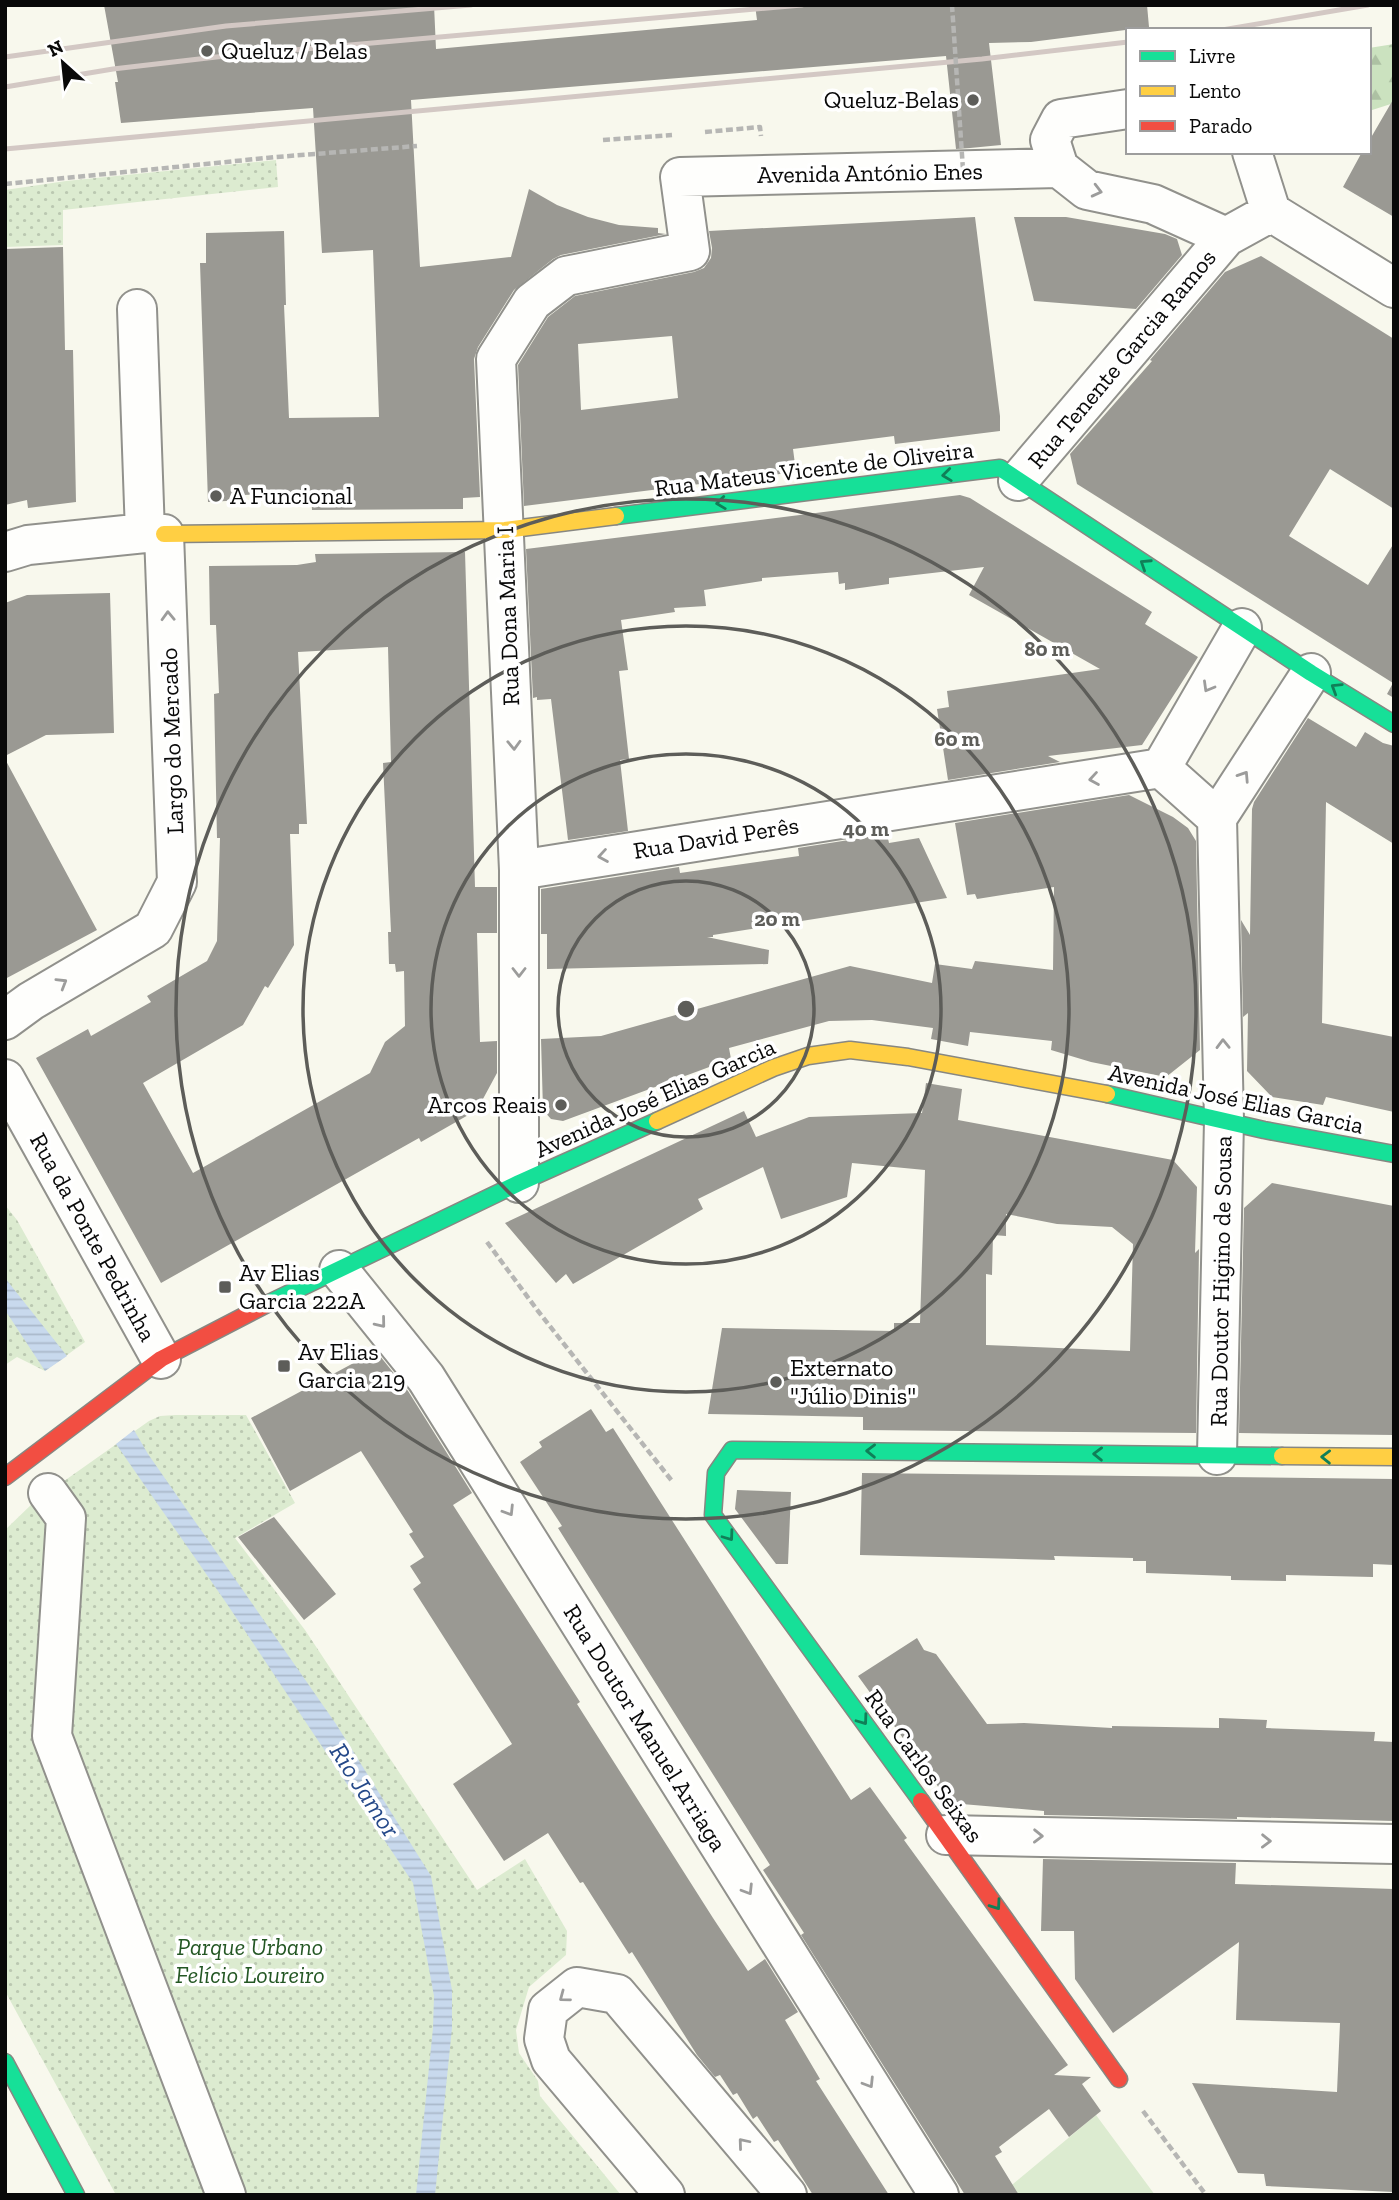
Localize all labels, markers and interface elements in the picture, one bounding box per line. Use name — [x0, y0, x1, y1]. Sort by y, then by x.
north arrow — [28, 28, 98, 98]
legend — [1126, 28, 1371, 154]
text: N — [44, 35, 67, 62]
place label: Queluz / Belas — [221, 36, 368, 65]
marker: Queluz / Belas — [199, 43, 215, 59]
text: Livre — [1189, 43, 1236, 68]
text: Lento — [1189, 78, 1241, 103]
place label: Queluz-Belas — [824, 85, 959, 114]
marker: Queluz-Belas — [965, 92, 981, 108]
text: Parado — [1189, 113, 1252, 138]
street label: Avenida António Enes — [757, 156, 983, 189]
one-way arrow — [1091, 183, 1103, 197]
street label: Rua Tenente Garcia Ramos — [1021, 243, 1222, 474]
street label: Rua Mateus Vicente de Oliveira — [653, 434, 976, 502]
one-way arrow — [941, 468, 953, 483]
place label: A Funcional — [230, 481, 353, 510]
marker: A Funcional — [208, 488, 224, 504]
one-way arrow — [715, 496, 727, 511]
street label: Rua Dona Maria I — [490, 526, 525, 706]
one-way arrow — [1140, 560, 1153, 572]
one-way arrow — [160, 611, 175, 622]
text: 80 m — [1024, 636, 1070, 661]
street label: Largo do Mercado — [154, 647, 189, 835]
one-way arrow — [1203, 679, 1216, 692]
one-way arrow — [1330, 684, 1343, 697]
text: 60 m — [934, 726, 980, 751]
one-way arrow — [506, 740, 521, 751]
one-way arrow — [1236, 770, 1249, 783]
one-way arrow — [1088, 771, 1100, 786]
street label: Rua David Perês — [631, 810, 801, 865]
text: 40 m — [843, 816, 890, 841]
one-way arrow — [597, 848, 609, 863]
text: 20 m — [754, 906, 800, 931]
one-way arrow — [511, 968, 527, 978]
one-way arrow — [55, 978, 68, 991]
centre of rings — [674, 997, 698, 1021]
street label: Avenida José Elias Garcia — [530, 1031, 780, 1164]
one-way arrow — [1215, 1038, 1230, 1049]
street label: Avenida José Elias Garcia — [1106, 1057, 1367, 1140]
place label: Arcos Reais — [427, 1090, 547, 1119]
marker: Arcos Reais — [553, 1097, 569, 1113]
street label: Rua da Ponte Pedrinha — [24, 1127, 163, 1346]
street label: Rua Doutor Higino de Sousa — [1203, 1135, 1238, 1427]
place label: Av Elias Garcia 222A — [239, 1258, 365, 1315]
marker: Av Elias Garcia 222A — [217, 1279, 233, 1295]
one-way arrow — [373, 1315, 386, 1327]
place label: Av Elias Garcia 219 — [298, 1337, 405, 1394]
place label: Externato "Júlio Dinis" — [790, 1353, 916, 1410]
marker: Av Elias Garcia 219 — [276, 1358, 292, 1374]
marker: Externato "Júlio Dinis" — [768, 1374, 784, 1390]
one-way arrow — [865, 1444, 876, 1459]
one-way arrow — [1092, 1446, 1103, 1462]
one-way arrow — [1320, 1449, 1331, 1464]
one-way arrow — [501, 1503, 514, 1516]
one-way arrow — [721, 1529, 733, 1541]
street label: Rua Doutor Manuel Arriaga — [558, 1599, 734, 1857]
street label: Rua Carlos Seixas — [859, 1683, 990, 1848]
one-way arrow — [854, 1713, 867, 1725]
water label: Rio Jamor — [323, 1737, 407, 1843]
one-way arrow — [1033, 1829, 1044, 1844]
one-way arrow — [1261, 1833, 1272, 1849]
one-way arrow — [739, 1882, 752, 1895]
one-way arrow — [988, 1897, 1000, 1910]
park label: Parque Urbano Felício Loureiro — [175, 1932, 325, 1989]
one-way arrow — [559, 1989, 572, 2002]
one-way arrow — [860, 2075, 873, 2088]
one-way arrow — [739, 2138, 751, 2151]

